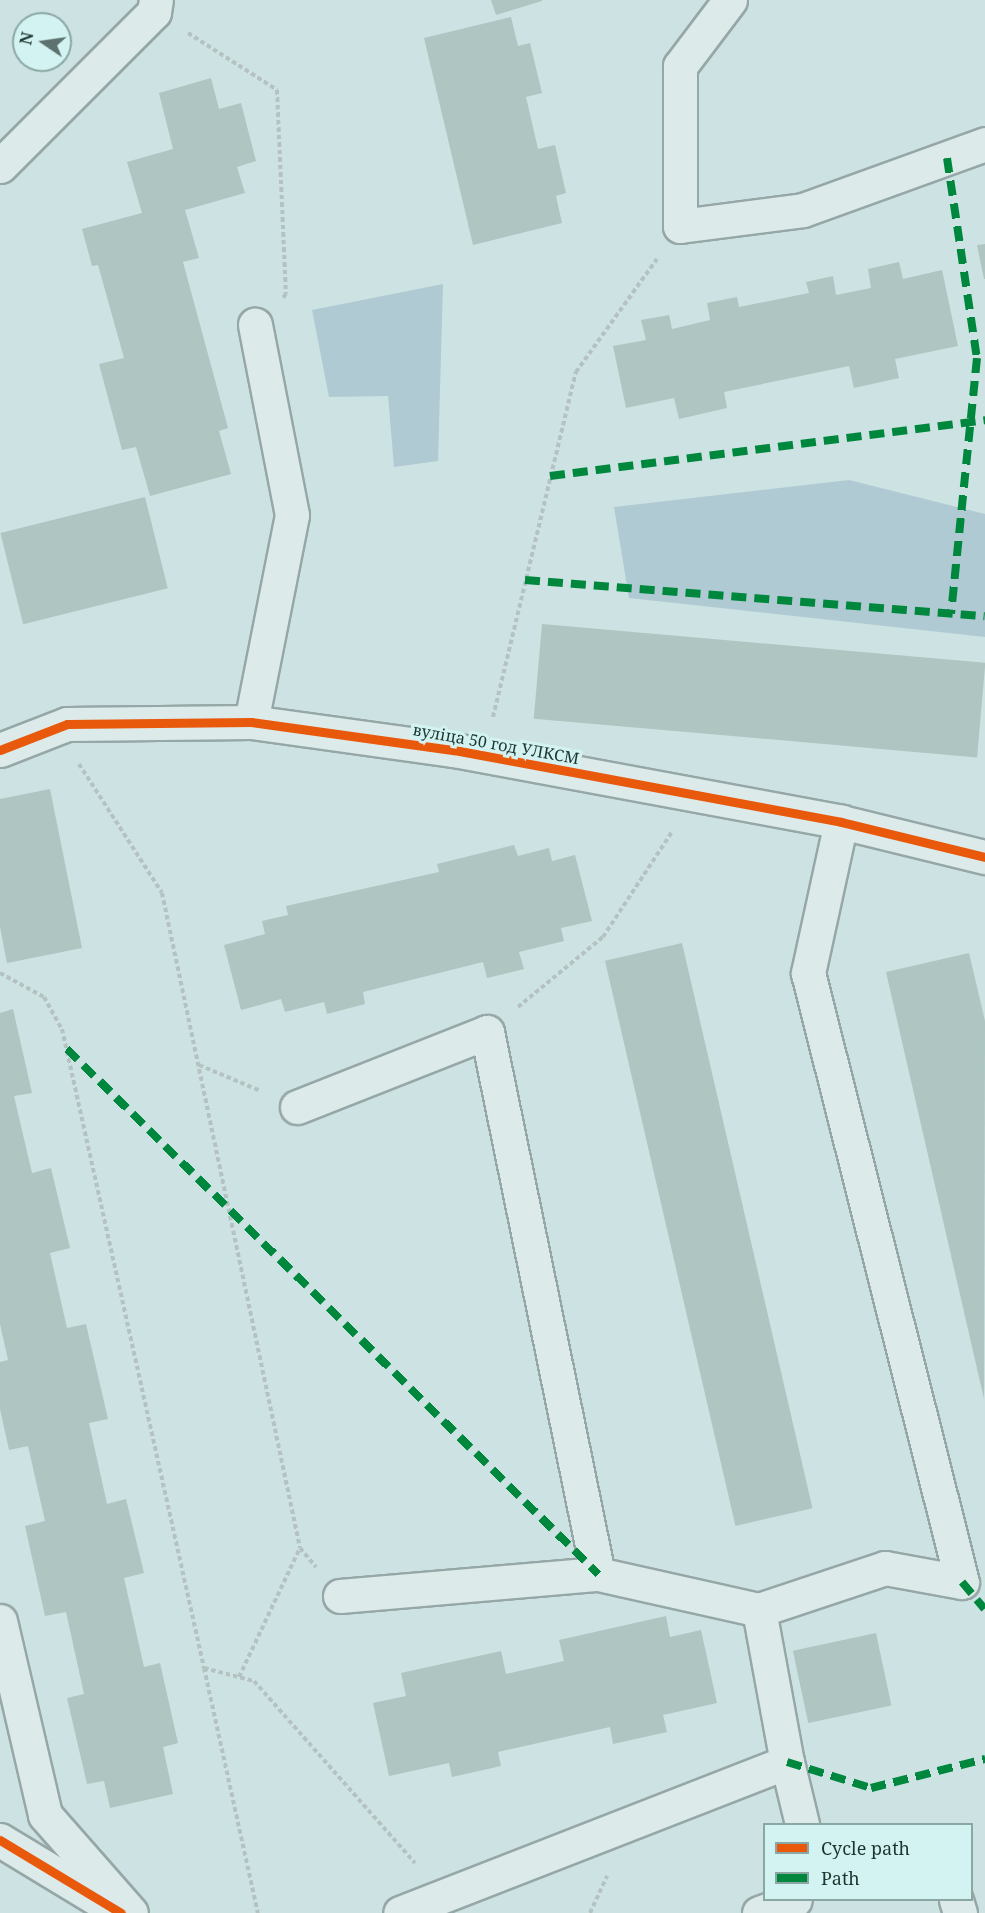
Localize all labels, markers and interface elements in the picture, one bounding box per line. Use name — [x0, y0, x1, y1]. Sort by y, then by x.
north arrow — [12, 12, 72, 72]
text: N — [14, 30, 39, 47]
street label: вуліца 50 год УЛКСМ — [411, 720, 581, 768]
legend — [763, 1823, 973, 1901]
text: Cycle path — [821, 1836, 910, 1860]
text: Path — [821, 1866, 860, 1890]

